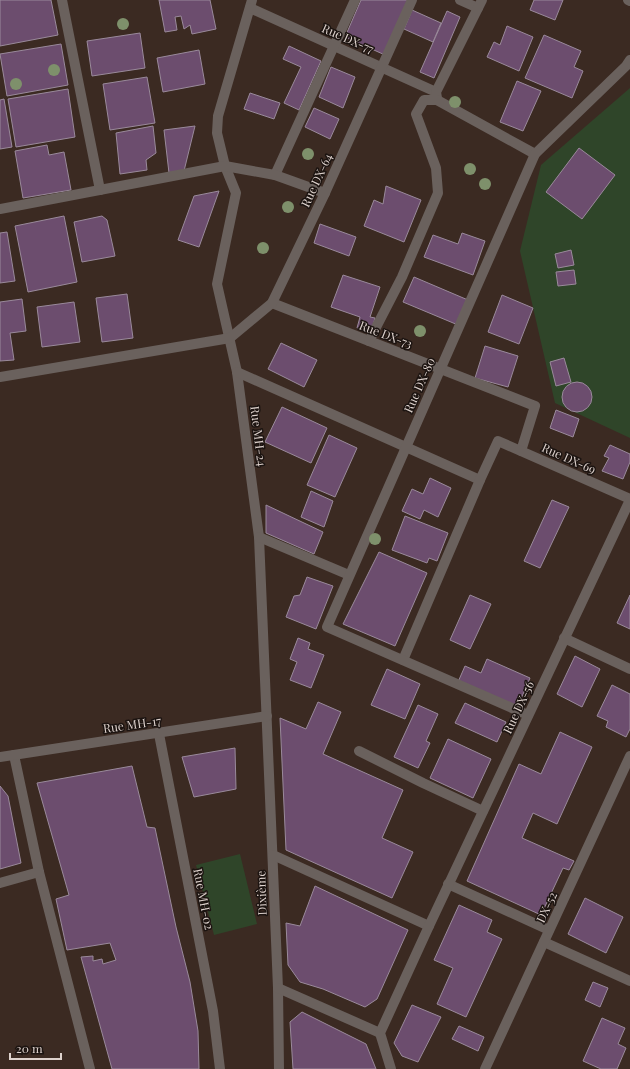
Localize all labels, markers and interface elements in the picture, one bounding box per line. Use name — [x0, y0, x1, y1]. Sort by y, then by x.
street label: Rue DX-77 — [320, 19, 377, 57]
street label: Rue DX-64 — [297, 151, 335, 209]
street label: Rue DX-73 — [357, 317, 415, 351]
street label: Rue DX-80 — [400, 355, 438, 415]
street label: Rue MH-24 — [247, 405, 271, 467]
street label: Rue DX-69 — [539, 439, 599, 477]
street label: Rue DX-56 — [499, 678, 537, 736]
street label: Rue MH-17 — [102, 712, 162, 736]
street label: Rue MH-02 — [190, 867, 218, 931]
street label: Dixième — [252, 870, 270, 916]
street label: DX-52 — [532, 889, 560, 925]
scale bar — [10, 1035, 61, 1061]
text: 20 m — [16, 1040, 43, 1056]

